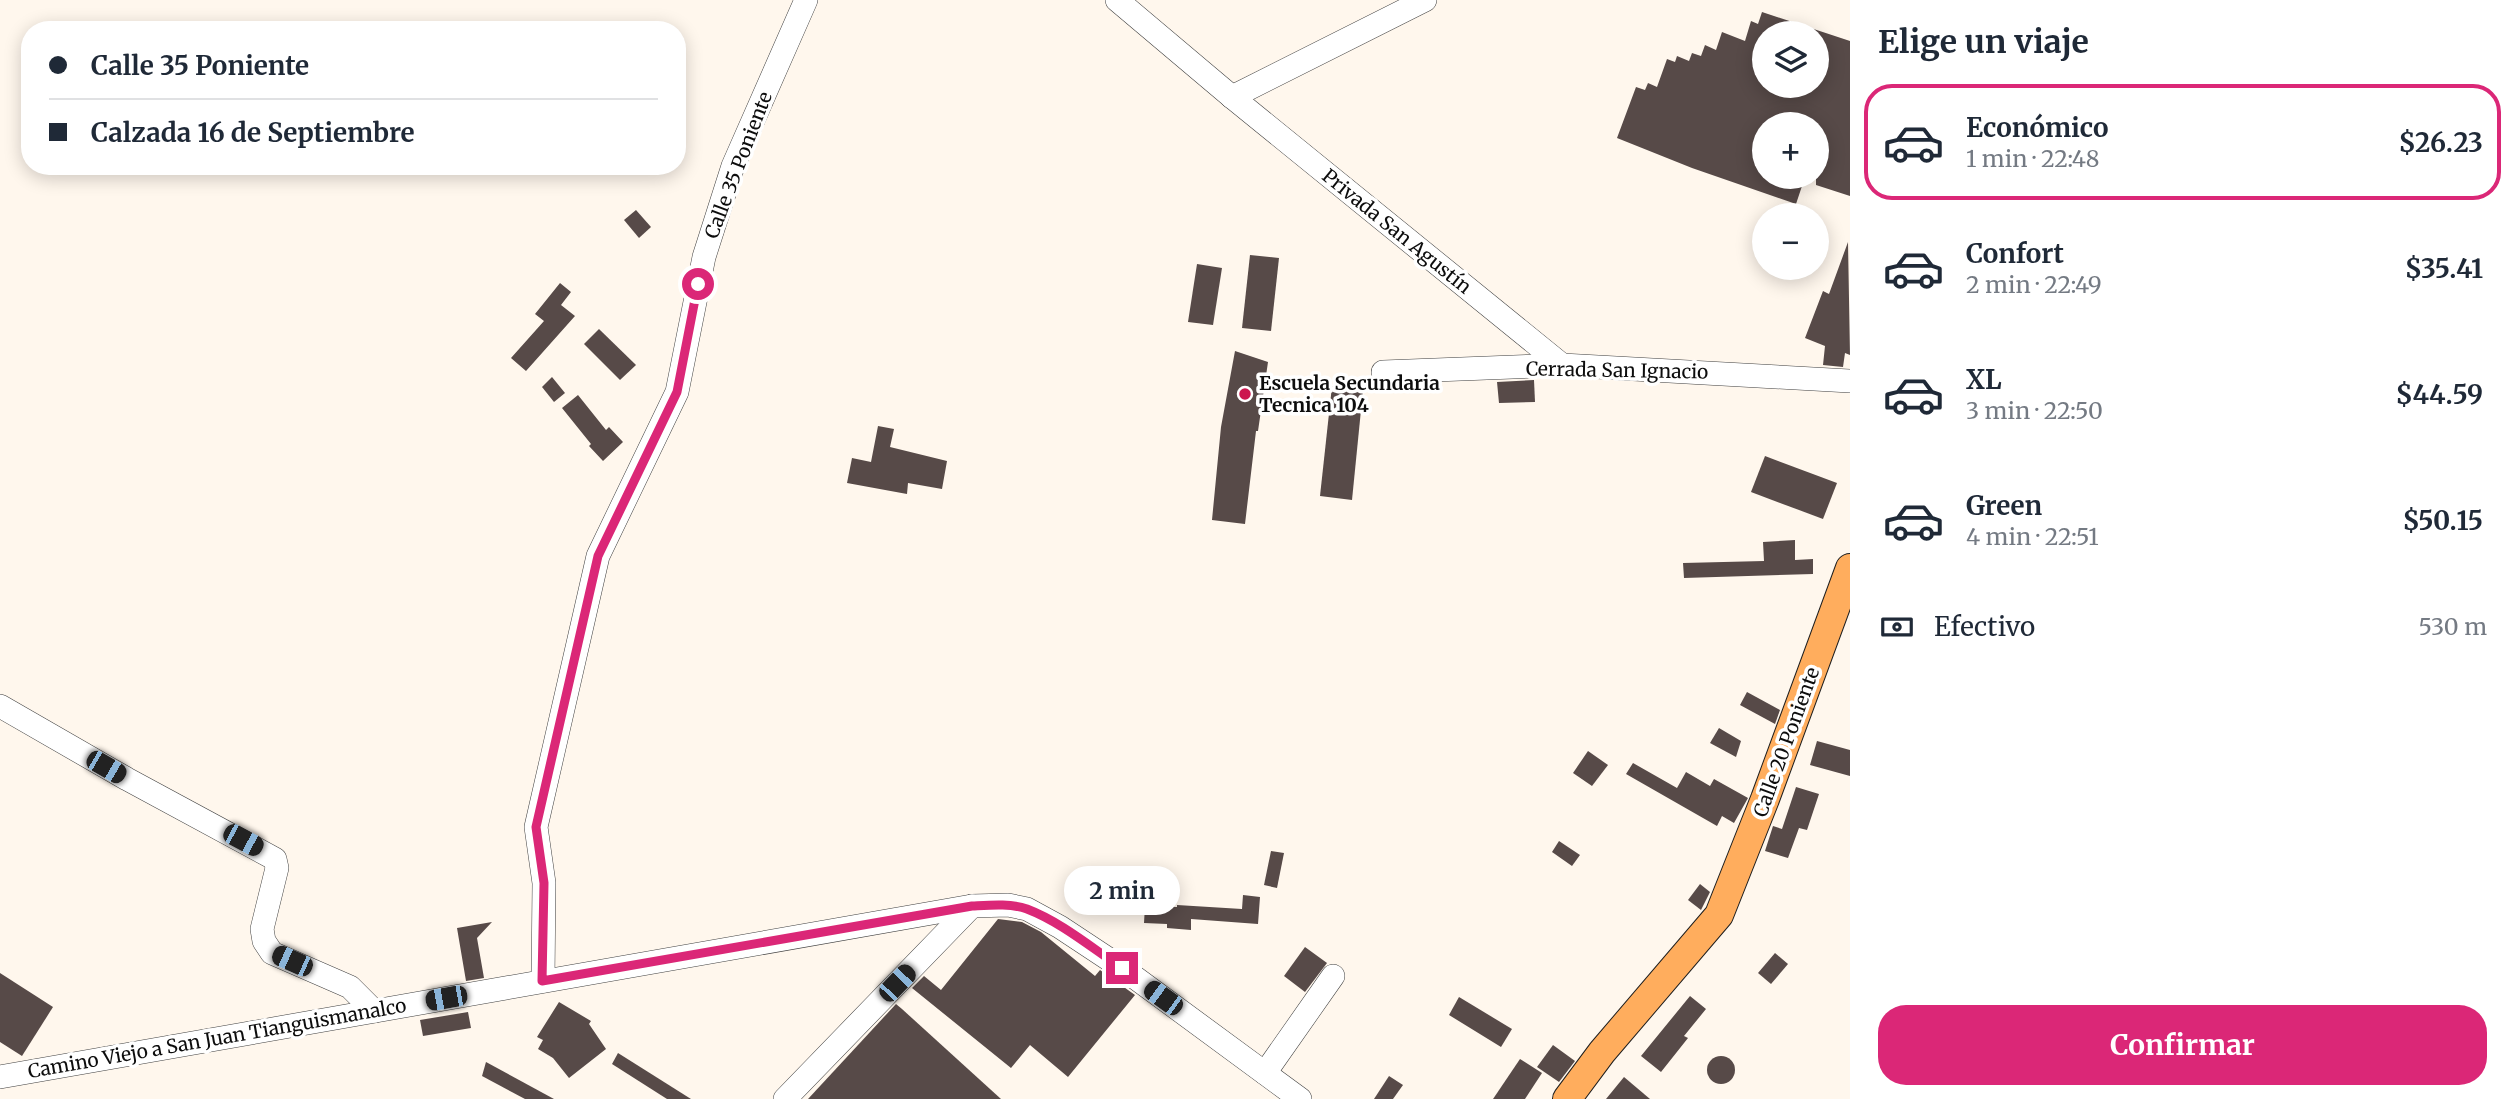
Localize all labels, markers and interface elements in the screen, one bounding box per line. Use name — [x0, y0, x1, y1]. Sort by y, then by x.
map controls — [1752, 21, 1829, 280]
button: layers — [1752, 21, 1829, 98]
text: Elige un viaje — [1878, 22, 2089, 62]
text: Calle 35 Poniente — [91, 49, 309, 82]
street label: Calle 35 Poniente — [699, 88, 777, 242]
icon: car — [1882, 111, 1945, 174]
text: Económico — [1966, 111, 2109, 144]
button: + — [1752, 112, 1829, 189]
text: Calzada 16 de Septiembre — [91, 116, 415, 149]
text: $26.23 — [2399, 126, 2483, 159]
text: 1 min · 22:48 — [1966, 144, 2100, 173]
street label: Privada San Agustín — [1318, 163, 1477, 299]
button: − — [1752, 203, 1829, 280]
icon: car — [1882, 237, 1945, 300]
text: Confort — [1966, 237, 2064, 270]
text: $35.41 — [2405, 252, 2483, 285]
route start — [682, 268, 714, 300]
text: 2 min · 22:49 — [1966, 270, 2102, 299]
street label: Cerrada San Ignacio — [1526, 356, 1708, 384]
icon: car — [1882, 363, 1945, 426]
text: XL — [1966, 363, 2002, 396]
place label: Escuela Secundaria Tecnica 104 — [1259, 371, 1440, 417]
text: $44.59 — [2396, 378, 2483, 411]
marker: Escuela Secundaria Tecnica 104 — [1237, 386, 1253, 402]
text: 3 min · 22:50 — [1966, 396, 2103, 425]
icon: car — [1882, 489, 1945, 552]
text: Green — [1966, 489, 2042, 522]
text: $50.15 — [2402, 504, 2483, 537]
text: 4 min · 22:51 — [1966, 522, 2099, 551]
icon: cash — [1878, 608, 1916, 646]
text: Efectivo — [1934, 610, 2035, 643]
text: 530 m — [2419, 612, 2487, 641]
street label: Calle 20 Poniente — [1748, 664, 1824, 820]
car — [83, 747, 130, 787]
car — [220, 821, 267, 859]
callout: 2 min — [1064, 866, 1180, 916]
text: 2 min — [1089, 876, 1155, 905]
car — [269, 943, 316, 979]
route end — [1106, 952, 1138, 984]
car — [875, 961, 920, 1005]
car — [1140, 977, 1187, 1019]
car — [424, 984, 469, 1012]
street label: Camino Viejo a San Juan Tianguismanalco — [26, 993, 408, 1083]
button: Confirmar — [1878, 1005, 2487, 1085]

